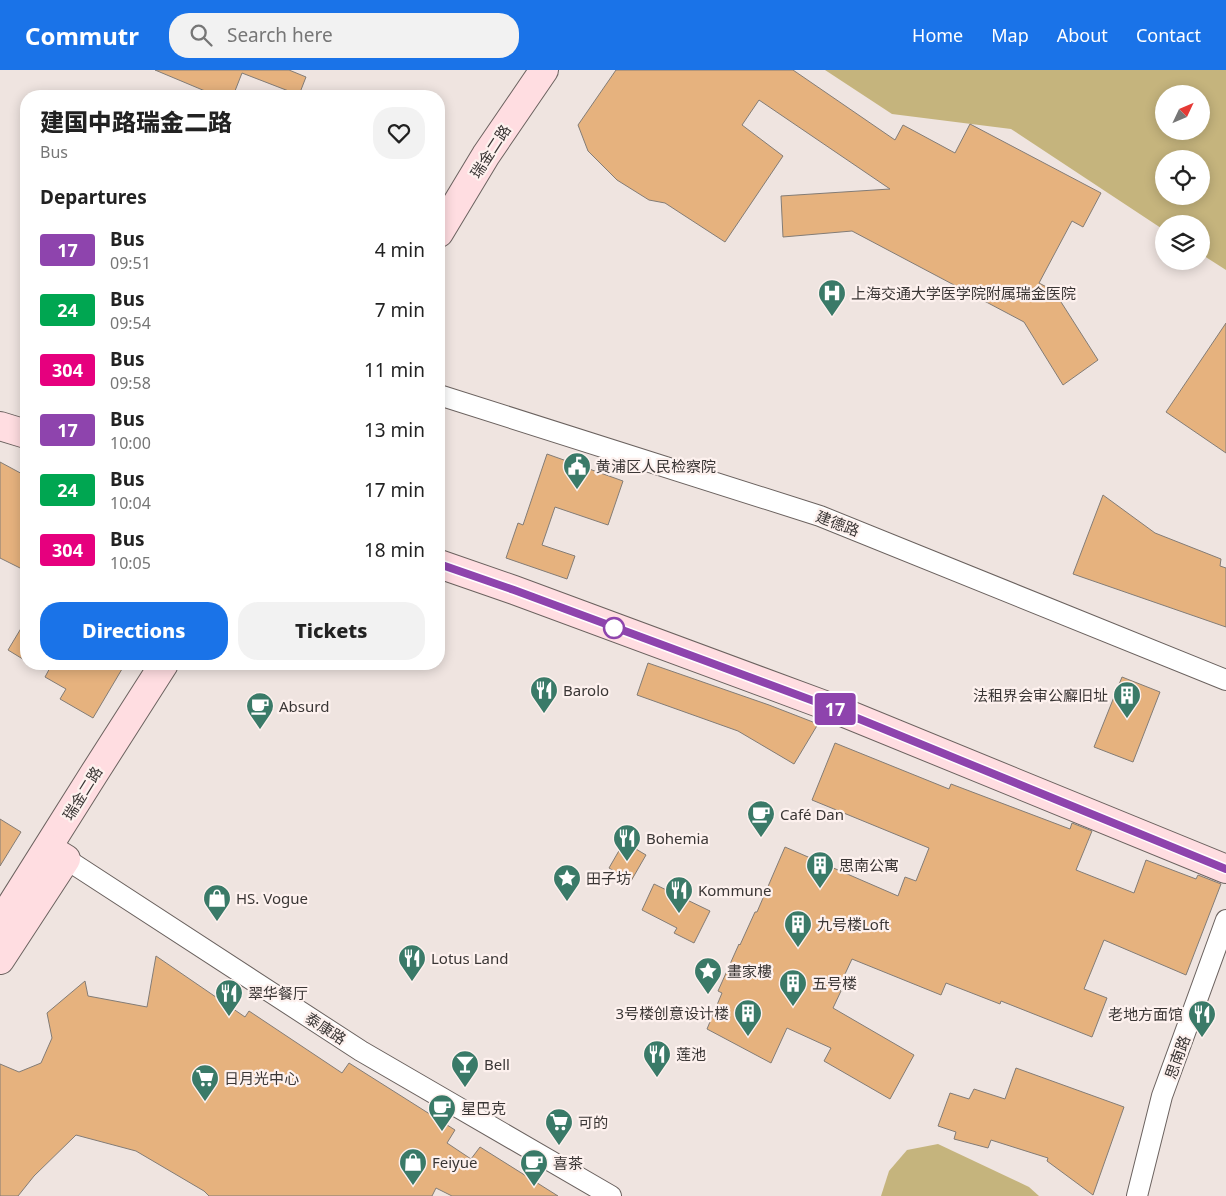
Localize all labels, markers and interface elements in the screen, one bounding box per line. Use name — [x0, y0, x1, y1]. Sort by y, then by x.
search box — [169, 13, 519, 58]
text: Commutr — [25, 19, 139, 52]
icon: search — [187, 21, 215, 49]
text: Search here — [227, 22, 333, 48]
text: Home — [912, 23, 963, 47]
text: Map — [991, 23, 1029, 47]
text: About — [1057, 23, 1108, 47]
text: Contact — [1136, 23, 1201, 47]
north arrow — [1155, 85, 1210, 140]
map controls — [1155, 85, 1210, 270]
text: 建国中路瑞金二路 — [40, 105, 232, 138]
button: heart — [373, 107, 425, 159]
street label: 瑞金二路 — [465, 120, 515, 182]
text: Bus — [40, 141, 68, 163]
button: locate — [1155, 150, 1210, 205]
text: Departures — [40, 184, 147, 210]
button: layers — [1155, 215, 1210, 270]
text: Bus — [110, 226, 145, 252]
text: 4 min — [375, 237, 425, 263]
text: 17 — [57, 238, 78, 262]
text: 09:51 — [110, 252, 151, 274]
hospital icon: 上海交通大学医学院附属瑞金医院 — [817, 278, 847, 317]
place label: 上海交通大学医学院附属瑞金医院 — [851, 283, 1076, 303]
text: Bus — [110, 286, 145, 312]
text: 7 min — [375, 297, 425, 323]
text: 24 — [57, 298, 78, 322]
text: 09:54 — [110, 312, 151, 334]
text: Bus — [110, 346, 145, 372]
text: 11 min — [364, 357, 425, 383]
text: 304 — [52, 358, 83, 382]
text: 09:58 — [110, 372, 151, 394]
text: Bus — [110, 406, 145, 432]
text: 13 min — [364, 417, 425, 443]
text: 17 — [57, 418, 78, 442]
text: 10:00 — [110, 432, 151, 454]
public building icon: 黄浦区人民检察院 — [562, 451, 592, 490]
place label: 黄浦区人民检察院 — [596, 456, 716, 476]
text: Bus — [110, 466, 145, 492]
text: 17 min — [364, 477, 425, 503]
text: 24 — [57, 478, 78, 502]
text: 10:04 — [110, 492, 151, 514]
street label: 建德路 — [813, 506, 863, 540]
text: Bus — [110, 526, 145, 552]
text: 18 min — [364, 537, 425, 563]
text: 304 — [52, 538, 83, 562]
text: 10:05 — [110, 552, 151, 574]
button: Directions — [40, 602, 228, 660]
button: Tickets — [238, 602, 425, 660]
unlabelled marker — [603, 617, 625, 639]
restaurant icon: Barolo — [529, 675, 559, 714]
place label: Barolo — [563, 680, 609, 700]
building icon: 法租界会审公廨旧址 — [1112, 680, 1142, 719]
place label: 法租界会审公廨旧址 — [973, 685, 1108, 705]
cafe icon: Absurd — [245, 691, 275, 730]
line badge: 17 — [812, 693, 858, 725]
place label: Absurd — [279, 696, 329, 716]
text: 17 — [825, 697, 845, 721]
street label: 瑞金二路 — [58, 762, 106, 824]
cafe icon: Café Dan — [746, 799, 776, 838]
place label: Café Dan — [780, 804, 844, 824]
restaurant icon: Bohemia — [612, 823, 642, 862]
place label: Bohemia — [646, 828, 709, 848]
building icon: 思南公寓 — [805, 850, 835, 889]
place label: 思南公寓 — [839, 855, 899, 875]
place icon: 田子坊 — [552, 863, 582, 902]
place label: 田子坊 — [586, 868, 631, 888]
restaurant icon: Kommune — [664, 875, 694, 914]
place label: Kommune — [698, 880, 771, 900]
shop icon: HS. Vogue — [202, 883, 232, 922]
place label: HS. Vogue — [236, 888, 308, 908]
building icon: 九号楼Loft — [783, 909, 813, 948]
place label: 九号楼Loft — [817, 914, 890, 934]
restaurant icon: Lotus Land — [397, 943, 427, 982]
place label: Lotus Land — [431, 948, 508, 968]
place icon: 畫家樓 — [693, 956, 723, 995]
place label: 畫家樓 — [727, 961, 772, 981]
building icon: 五号楼 — [778, 968, 808, 1007]
place label: 五号楼 — [812, 973, 857, 993]
restaurant icon: 翠华餐厅 — [214, 978, 244, 1017]
place label: 翠华餐厅 — [248, 983, 308, 1003]
building icon: 3号楼创意设计楼 — [733, 998, 763, 1037]
restaurant icon: 老地方面馆 — [1187, 999, 1217, 1038]
place label: 3号楼创意设计楼 — [615, 1003, 729, 1023]
place label: 老地方面馆 — [1108, 1004, 1183, 1024]
street label: 泰康路 — [302, 1007, 350, 1049]
street label: 思南路 — [1160, 1032, 1194, 1082]
restaurant icon: 莲池 — [642, 1039, 672, 1078]
place label: 莲池 — [676, 1044, 706, 1064]
bar icon: Bell — [450, 1049, 480, 1088]
place label: Bell — [484, 1054, 510, 1074]
supermarket icon: 日月光中心 — [190, 1063, 220, 1102]
place label: 日月光中心 — [224, 1068, 299, 1088]
cafe icon: 星巴克 — [427, 1093, 457, 1132]
place label: 星巴克 — [461, 1098, 506, 1118]
supermarket icon: 可的 — [544, 1107, 574, 1146]
place label: 可的 — [578, 1112, 608, 1132]
shop icon: Feiyue — [398, 1147, 428, 1186]
cafe icon: 喜茶 — [519, 1148, 549, 1187]
place label: Feiyue — [432, 1152, 478, 1172]
place label: 喜茶 — [553, 1153, 583, 1173]

